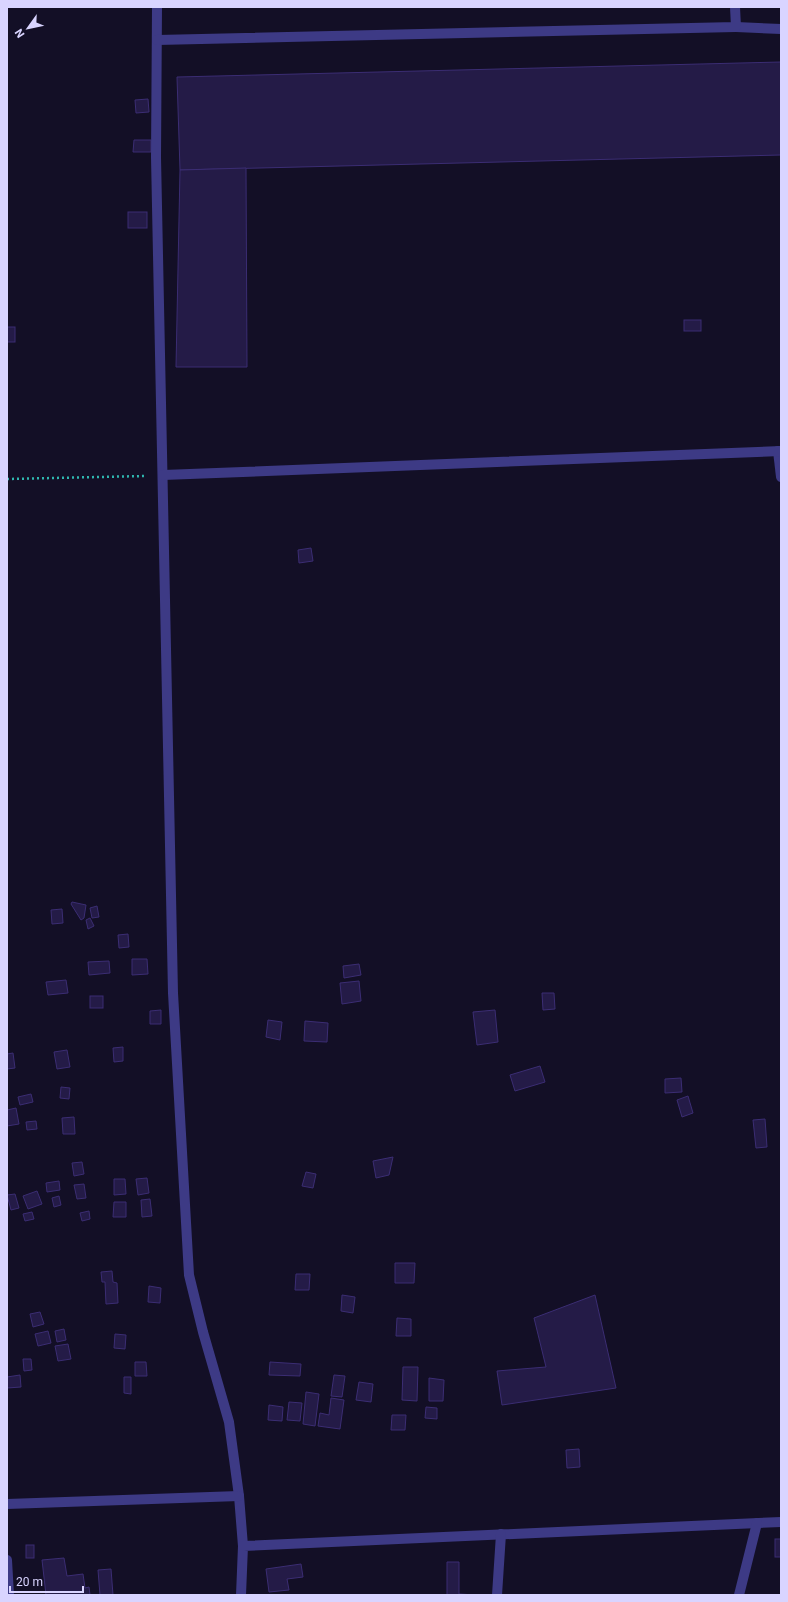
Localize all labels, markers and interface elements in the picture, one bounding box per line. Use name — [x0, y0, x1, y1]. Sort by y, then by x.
north arrow — [8, 8, 48, 48]
text: N — [12, 26, 28, 40]
scale bar — [10, 1568, 83, 1594]
text: 20 m — [16, 1575, 43, 1589]

